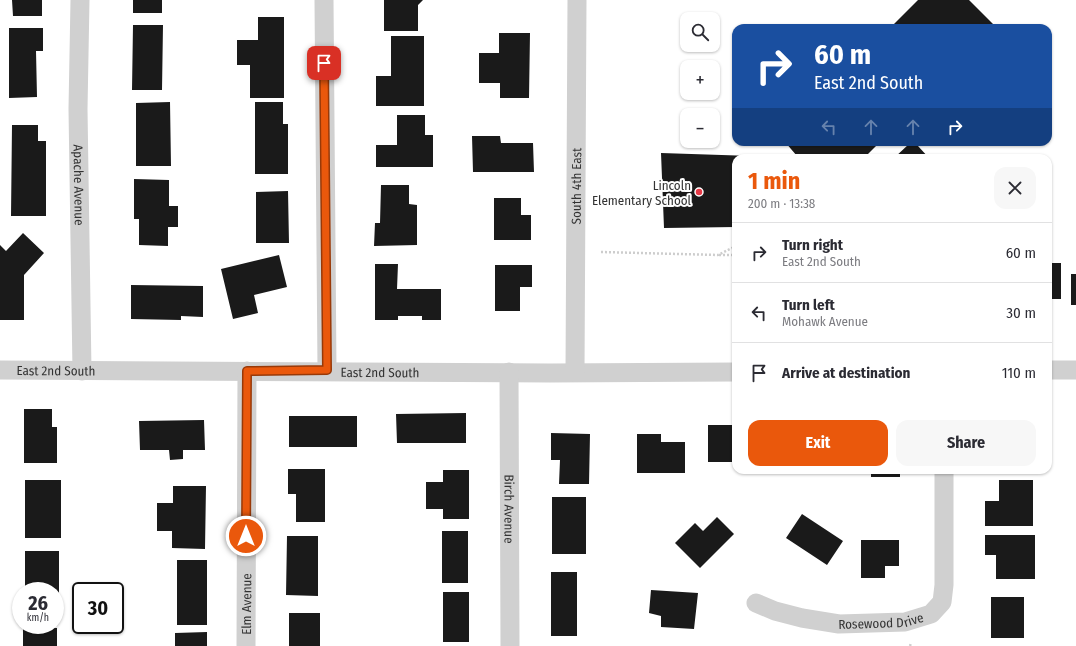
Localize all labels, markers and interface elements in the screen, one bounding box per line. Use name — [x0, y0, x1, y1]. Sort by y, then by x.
map controls — [680, 12, 720, 148]
button: search — [680, 12, 720, 52]
text: 60 m — [814, 38, 871, 71]
icon: right — [748, 40, 800, 92]
pin — [307, 46, 341, 80]
icon: arrive — [313, 52, 335, 74]
button: + — [680, 60, 720, 100]
text: East 2nd South — [814, 72, 923, 94]
button: − — [680, 108, 720, 148]
icon: left — [818, 116, 840, 138]
icon: ahead — [860, 116, 882, 138]
icon: ahead — [902, 116, 924, 138]
icon: right — [944, 116, 966, 138]
street label: Apache Avenue — [71, 144, 87, 226]
street label: South 4th East — [569, 147, 584, 224]
text: 1 min — [748, 167, 800, 195]
button: close — [994, 167, 1036, 209]
place label: Lincoln Elementary School — [592, 178, 692, 208]
marker: Lincoln Elementary School — [694, 187, 704, 197]
text: 200 m · 13:38 — [748, 196, 815, 211]
text: Turn right — [782, 236, 843, 254]
icon: right — [748, 242, 770, 264]
text: 60 m — [1006, 244, 1036, 262]
text: East 2nd South — [782, 254, 861, 269]
text: Turn left — [782, 296, 835, 314]
icon: left — [748, 302, 770, 324]
text: 30 m — [1006, 304, 1036, 322]
text: Mohawk Avenue — [782, 314, 868, 329]
icon: arrive — [748, 362, 770, 384]
street label: East 2nd South — [16, 363, 96, 379]
text: Arrive at destination — [782, 364, 910, 382]
text: 110 m — [1002, 364, 1036, 382]
street label: East 2nd South — [340, 365, 420, 380]
button: Exit — [748, 420, 888, 466]
button: Share — [896, 420, 1036, 466]
street label: Birch Avenue — [501, 474, 517, 544]
position arrow — [225, 515, 267, 557]
street label: Elm Avenue — [239, 573, 254, 635]
speed limit sign: 30 — [72, 582, 124, 634]
text: 26 — [28, 591, 48, 615]
street label: Rosewood Drive — [838, 610, 925, 632]
text: km/h — [27, 612, 49, 624]

